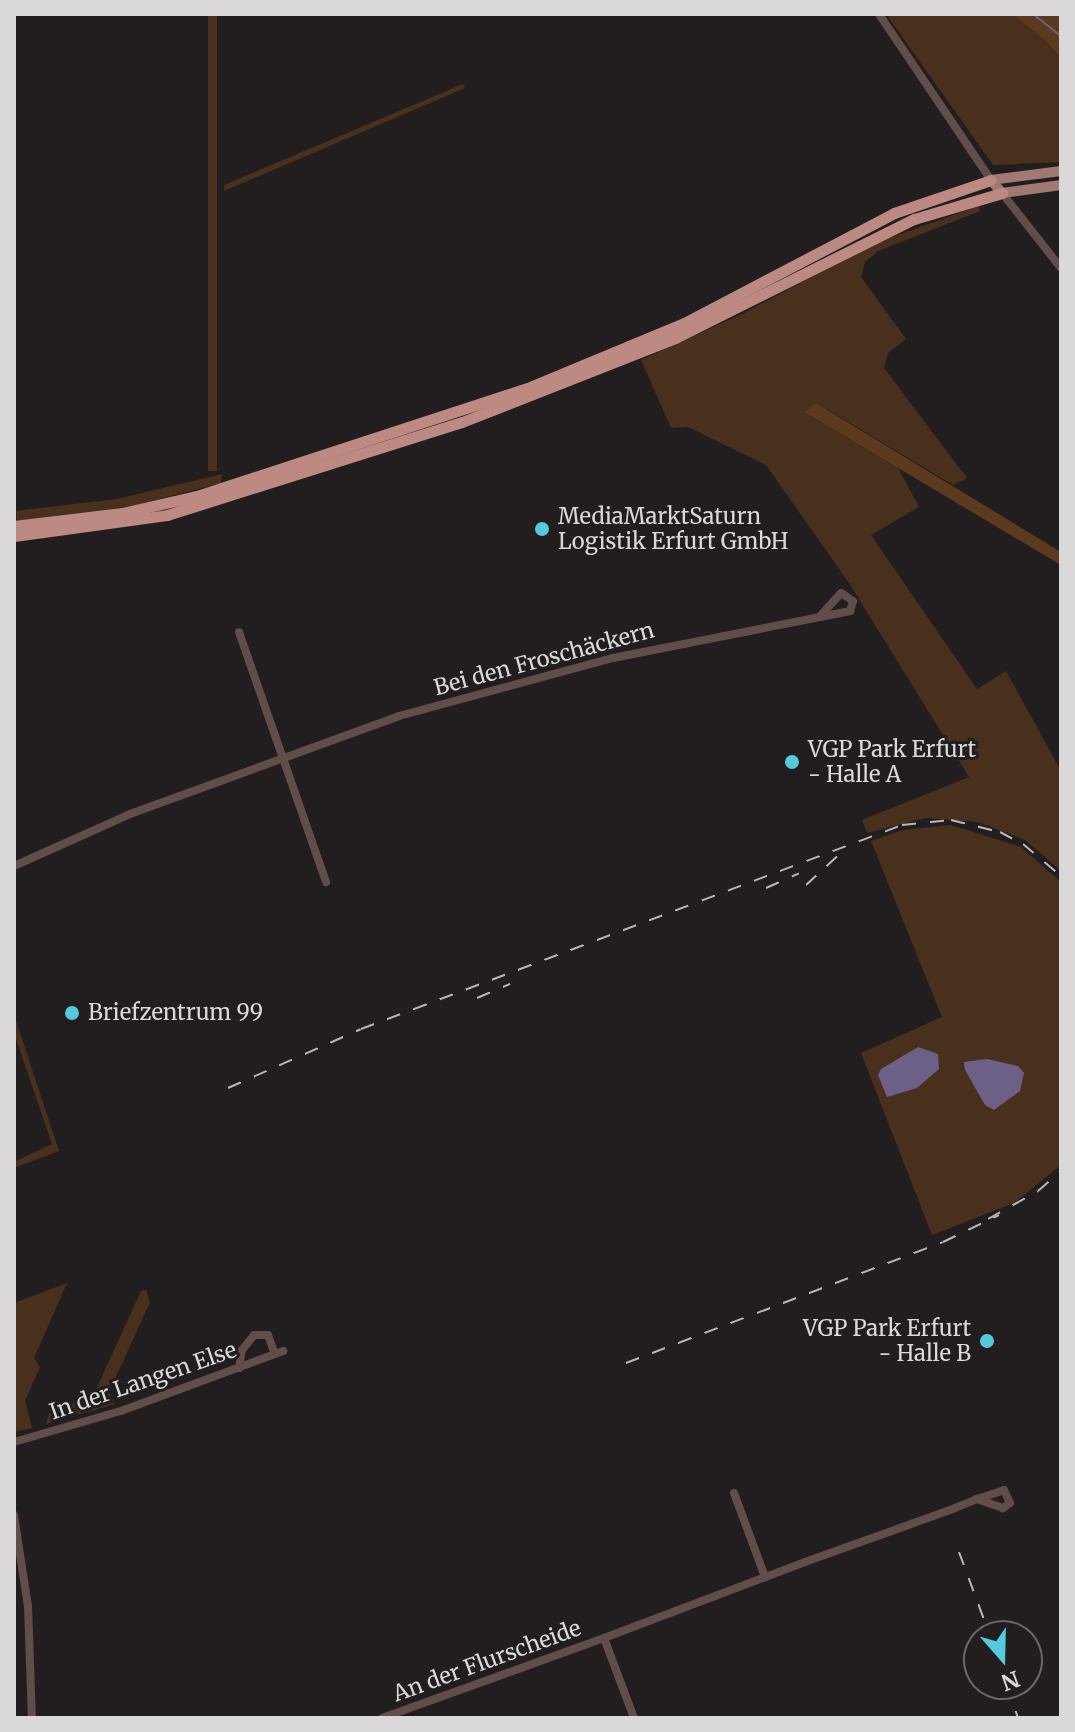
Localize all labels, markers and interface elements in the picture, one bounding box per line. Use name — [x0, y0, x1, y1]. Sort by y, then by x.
place label: MediaMarktSaturn Logistik Erfurt GmbH — [558, 503, 789, 554]
marker: MediaMarktSaturn Logistik Erfurt GmbH — [533, 520, 551, 538]
street label: Bei den Froschäckern — [431, 617, 657, 701]
place label: VGP Park Erfurt - Halle A — [808, 736, 976, 788]
marker: VGP Park Erfurt - Halle A — [783, 753, 801, 771]
place label: Briefzentrum 99 — [88, 1000, 263, 1026]
marker: Briefzentrum 99 — [63, 1004, 81, 1022]
place label: VGP Park Erfurt - Halle B — [803, 1315, 971, 1366]
marker: VGP Park Erfurt - Halle B — [978, 1332, 996, 1350]
street label: In der Langen Else — [46, 1337, 240, 1425]
street label: An der Flurscheide — [389, 1615, 585, 1707]
north arrow — [963, 1620, 1043, 1700]
text: N — [998, 1665, 1023, 1697]

